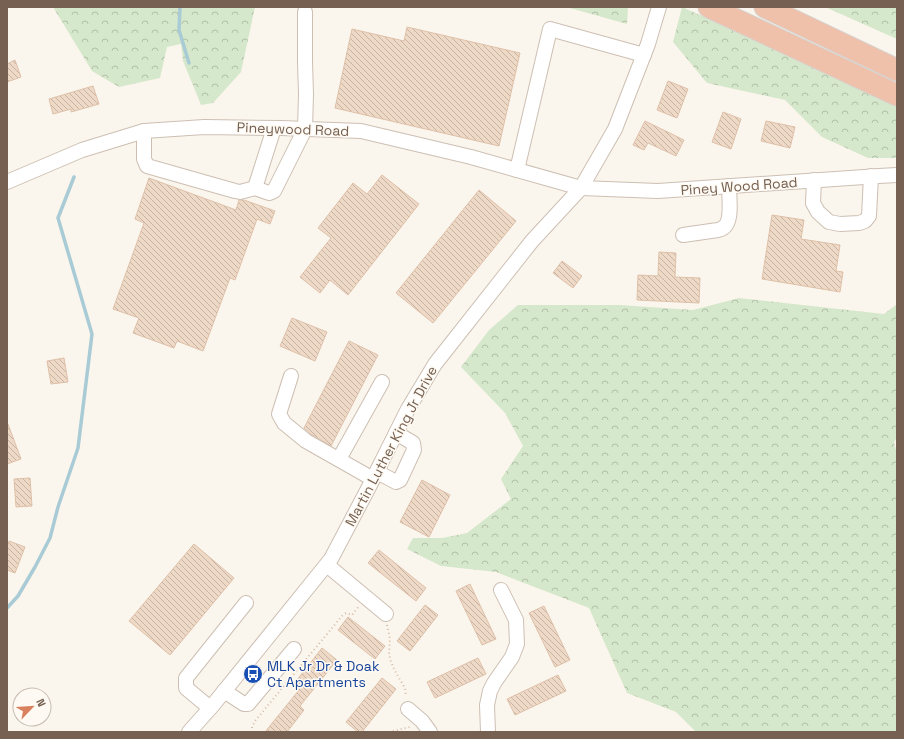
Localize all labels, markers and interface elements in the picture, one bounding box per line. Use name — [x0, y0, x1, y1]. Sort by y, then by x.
street label: Pineywood Road — [236, 118, 350, 140]
street label: Piney Wood Road — [680, 173, 798, 199]
street label: Martin Luther King Jr Drive — [341, 363, 441, 529]
place label: MLK Jr Dr & Doak Ct Apartments — [267, 657, 380, 691]
bus stop icon: MLK Jr Dr & Doak Ct Apartments — [242, 663, 264, 685]
north arrow — [12, 687, 52, 727]
text: N — [33, 696, 49, 709]

